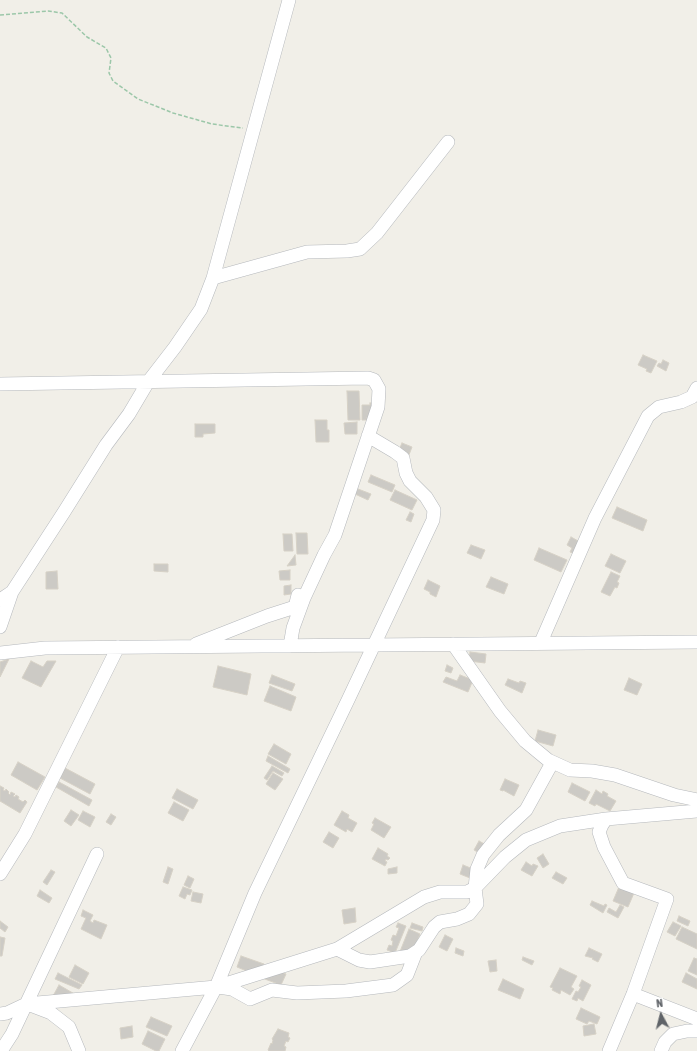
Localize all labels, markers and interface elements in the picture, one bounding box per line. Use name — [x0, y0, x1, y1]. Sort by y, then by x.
north arrow — [641, 995, 681, 1035]
text: N — [656, 997, 663, 1009]

